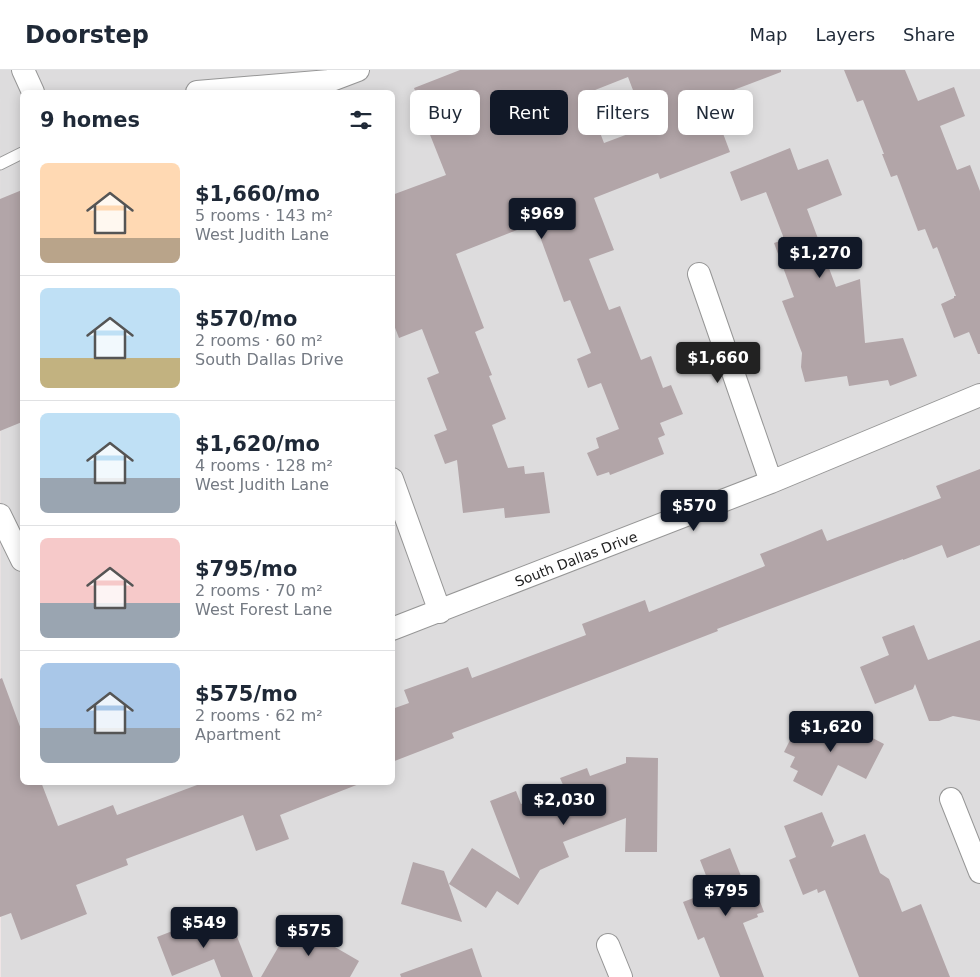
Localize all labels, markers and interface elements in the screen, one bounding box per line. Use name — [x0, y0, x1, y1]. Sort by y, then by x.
text: Doorstep — [25, 21, 149, 49]
text: Map — [749, 24, 787, 45]
text: Layers — [815, 24, 875, 45]
text: Share — [903, 24, 955, 45]
chip: Buy — [410, 90, 480, 135]
chip: Rent — [490, 90, 568, 135]
chip: Filters — [578, 90, 668, 135]
chip: New — [678, 90, 753, 135]
icon: filters — [347, 106, 375, 134]
text: 9 homes — [40, 108, 140, 132]
text: $1,660/mo — [195, 182, 320, 206]
icon: home — [80, 183, 140, 243]
pin: $969 — [512, 198, 572, 240]
text: $969 — [520, 204, 564, 223]
text: 5 rooms · 143 m² — [195, 206, 333, 225]
text: West Judith Lane — [195, 225, 329, 244]
pin: $1,270 — [779, 236, 861, 279]
text: $1,270 — [789, 243, 851, 262]
text: $570/mo — [195, 307, 297, 331]
icon: home — [80, 308, 140, 368]
text: 2 rooms · 60 m² — [195, 331, 323, 350]
pin: $1,660 — [677, 342, 759, 384]
text: $1,660 — [687, 348, 749, 367]
text: South Dallas Drive — [195, 350, 343, 369]
text: $1,620/mo — [195, 432, 320, 456]
icon: home — [80, 433, 140, 493]
text: 4 rooms · 128 m² — [195, 456, 333, 475]
text: West Judith Lane — [195, 475, 329, 494]
pin: $570 — [664, 490, 724, 532]
text: $570 — [672, 496, 716, 515]
street label: South Dallas Drive — [512, 528, 640, 590]
text: $795/mo — [195, 557, 297, 581]
icon: home — [80, 558, 140, 618]
text: 2 rooms · 70 m² — [195, 581, 323, 600]
text: West Forest Lane — [195, 600, 332, 619]
text: $575/mo — [195, 682, 297, 706]
icon: home — [80, 683, 140, 743]
text: 2 rooms · 62 m² — [195, 706, 323, 725]
pin: $1,620 — [790, 710, 872, 753]
text: $1,620 — [800, 717, 862, 736]
text: Apartment — [195, 725, 281, 744]
pin: $2,030 — [523, 784, 605, 826]
text: $2,030 — [533, 790, 595, 809]
pin: $795 — [696, 874, 756, 917]
text: $795 — [704, 881, 748, 900]
pin: $549 — [174, 906, 234, 949]
text: $549 — [182, 913, 226, 932]
pin: $575 — [279, 914, 339, 957]
text: $575 — [287, 921, 331, 940]

